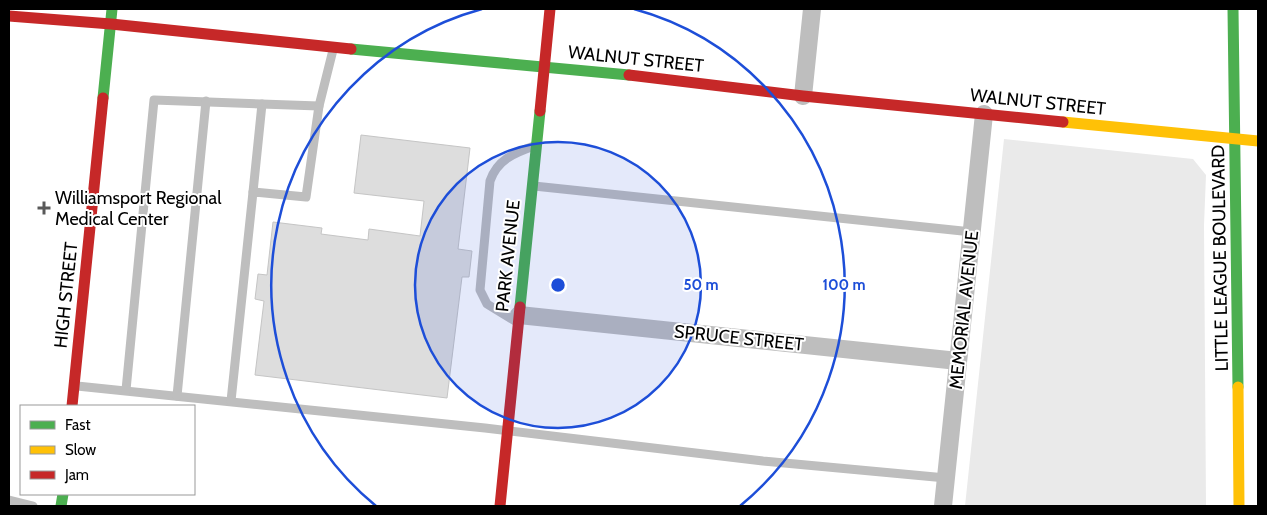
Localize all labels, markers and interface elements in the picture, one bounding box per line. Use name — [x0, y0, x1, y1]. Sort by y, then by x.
street label: WALNUT STREET — [567, 41, 705, 77]
street label: WALNUT STREET — [969, 84, 1107, 120]
street label: LITTLE LEAGUE BOULEVARD — [1207, 145, 1233, 371]
place label: Williamsport Regional Medical Center — [55, 187, 222, 230]
street label: PARK AVENUE — [491, 199, 525, 313]
marker: Williamsport Regional Medical Center — [37, 201, 51, 215]
street label: MEMORIAL AVENUE — [945, 230, 983, 390]
street label: HIGH STREET — [49, 240, 83, 349]
centre of rings — [549, 276, 567, 294]
text: 50 m — [683, 276, 719, 294]
text: 100 m — [822, 276, 866, 294]
street label: SPRUCE STREET — [673, 320, 805, 356]
legend — [20, 405, 195, 495]
text: Fast — [65, 416, 90, 434]
text: Slow — [65, 441, 96, 459]
text: Jam — [64, 466, 89, 484]

